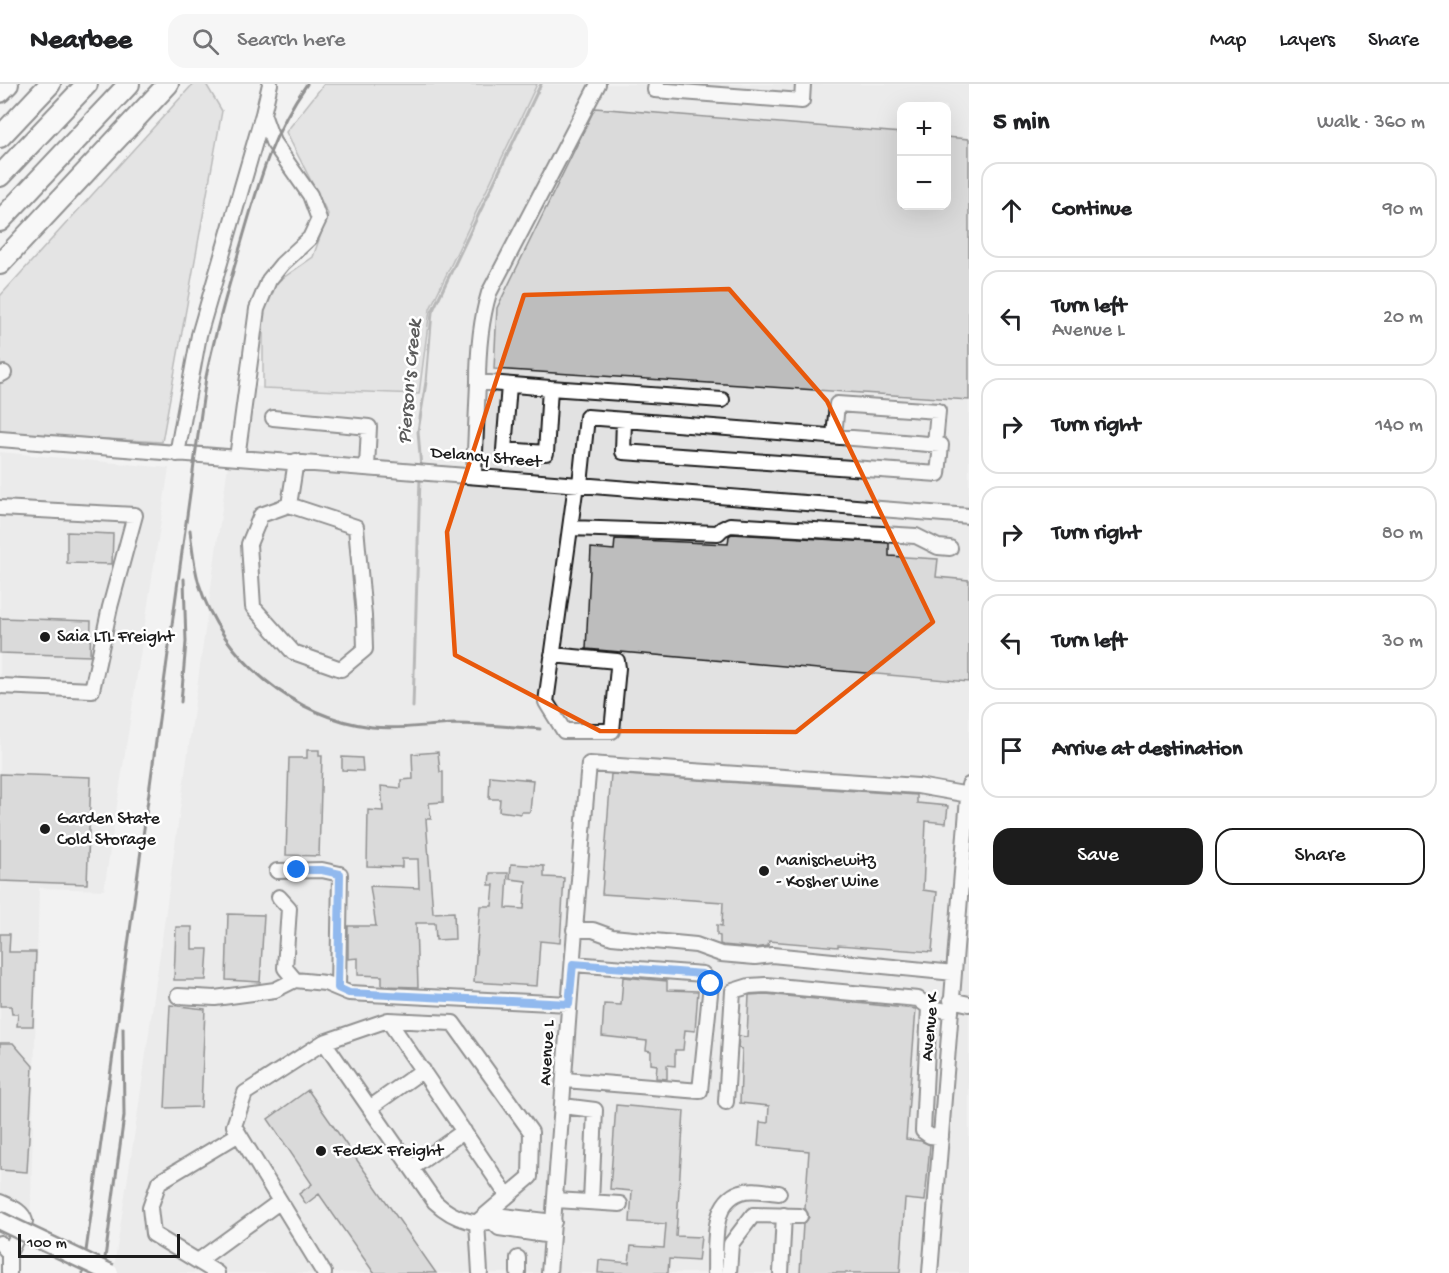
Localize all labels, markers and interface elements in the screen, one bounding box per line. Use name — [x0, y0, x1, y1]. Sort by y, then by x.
search box — [168, 14, 588, 68]
text: Nearbee — [30, 25, 132, 58]
icon: search — [189, 25, 222, 58]
text: Search here — [237, 28, 345, 54]
text: Map — [1210, 29, 1246, 54]
text: Layers — [1279, 29, 1335, 54]
text: Share — [1368, 29, 1419, 54]
map controls — [897, 102, 951, 210]
button: + — [897, 102, 951, 156]
text: 5 min — [993, 108, 1049, 139]
text: Walk · 360 m — [1317, 112, 1425, 135]
button: − — [897, 156, 951, 210]
icon: ahead — [995, 194, 1028, 227]
text: Continue — [1052, 197, 1132, 223]
text: 90 m — [1383, 199, 1423, 222]
text: Turn left — [1052, 294, 1126, 320]
icon: left — [995, 302, 1028, 335]
text: 20 m — [1383, 307, 1423, 330]
water label: Pierson's Creek — [394, 317, 428, 445]
text: Avenue L — [1052, 320, 1124, 343]
icon: right — [995, 410, 1028, 443]
text: Turn right — [1052, 413, 1140, 439]
text: 140 m — [1375, 415, 1423, 438]
street label: Delancy Street — [429, 443, 544, 473]
icon: right — [995, 518, 1028, 551]
text: Turn right — [1052, 521, 1140, 547]
text: 80 m — [1382, 523, 1423, 546]
icon: left — [995, 626, 1028, 659]
place label: Saia LTL Freight — [57, 627, 176, 648]
text: Turn left — [1052, 629, 1126, 655]
marker: Saia LTL Freight — [38, 630, 52, 644]
text: 30 m — [1382, 631, 1423, 654]
icon: arrive — [995, 734, 1028, 767]
text: Arrive at destination — [1052, 737, 1242, 763]
place label: Garden State Cold Storage — [57, 809, 160, 851]
marker: Garden State Cold Storage — [38, 822, 52, 836]
button: Save — [993, 828, 1203, 885]
button: Share — [1215, 828, 1425, 885]
place label: Manischewitz - Kosher Wine — [776, 851, 879, 893]
route end — [283, 856, 309, 882]
marker: Manischewitz - Kosher Wine — [757, 864, 771, 878]
route start — [697, 970, 723, 996]
street label: Avenue K — [918, 990, 945, 1062]
street label: Avenue L — [536, 1019, 560, 1086]
place label: FedEx Freight — [332, 1141, 445, 1162]
marker: FedEx Freight — [314, 1144, 328, 1158]
scale bar — [18, 1231, 180, 1258]
text: 100 m — [27, 1235, 67, 1254]

